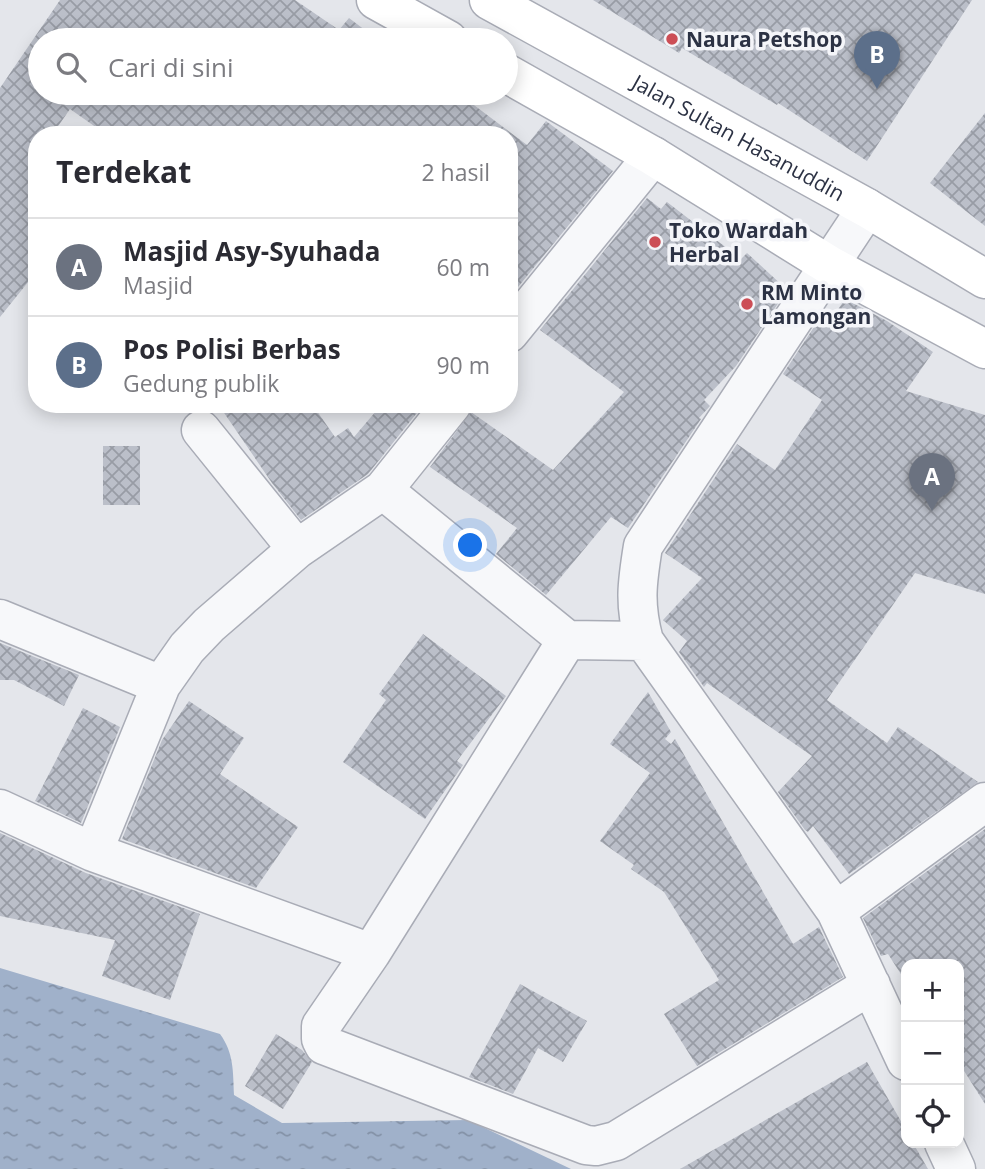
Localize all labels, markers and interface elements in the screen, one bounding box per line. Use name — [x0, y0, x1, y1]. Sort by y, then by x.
place label: Naura Petshop — [686, 25, 842, 53]
search box — [28, 28, 518, 105]
marker: Naura Petshop — [664, 31, 680, 47]
pin: B — [854, 31, 900, 89]
icon: search — [52, 48, 90, 86]
text: Cari di sini — [108, 49, 233, 85]
street label: Jalan Sultan Hasanuddin — [626, 67, 850, 207]
text: Terdekat — [56, 151, 191, 192]
text: 2 hasil — [421, 156, 490, 188]
place label: Toko Wardah Herbal — [669, 216, 808, 268]
text: Masjid Asy-Syuhada — [123, 233, 380, 269]
marker: Toko Wardah Herbal — [647, 234, 663, 250]
text: A — [71, 251, 87, 283]
text: 60 m — [436, 251, 490, 283]
text: Masjid — [123, 269, 193, 301]
place label: RM Minto Lamongan — [761, 278, 871, 330]
marker: RM Minto Lamongan — [739, 296, 755, 312]
text: Pos Polisi Berbas — [123, 331, 341, 367]
text: B — [71, 349, 87, 381]
text: 90 m — [436, 349, 490, 381]
text: Gedung publik — [123, 367, 279, 399]
pin: A — [909, 453, 955, 511]
your location — [453, 528, 487, 562]
map controls — [901, 959, 964, 1148]
button: + — [901, 959, 964, 1022]
button: − — [901, 1022, 964, 1085]
button: locate — [901, 1085, 964, 1148]

